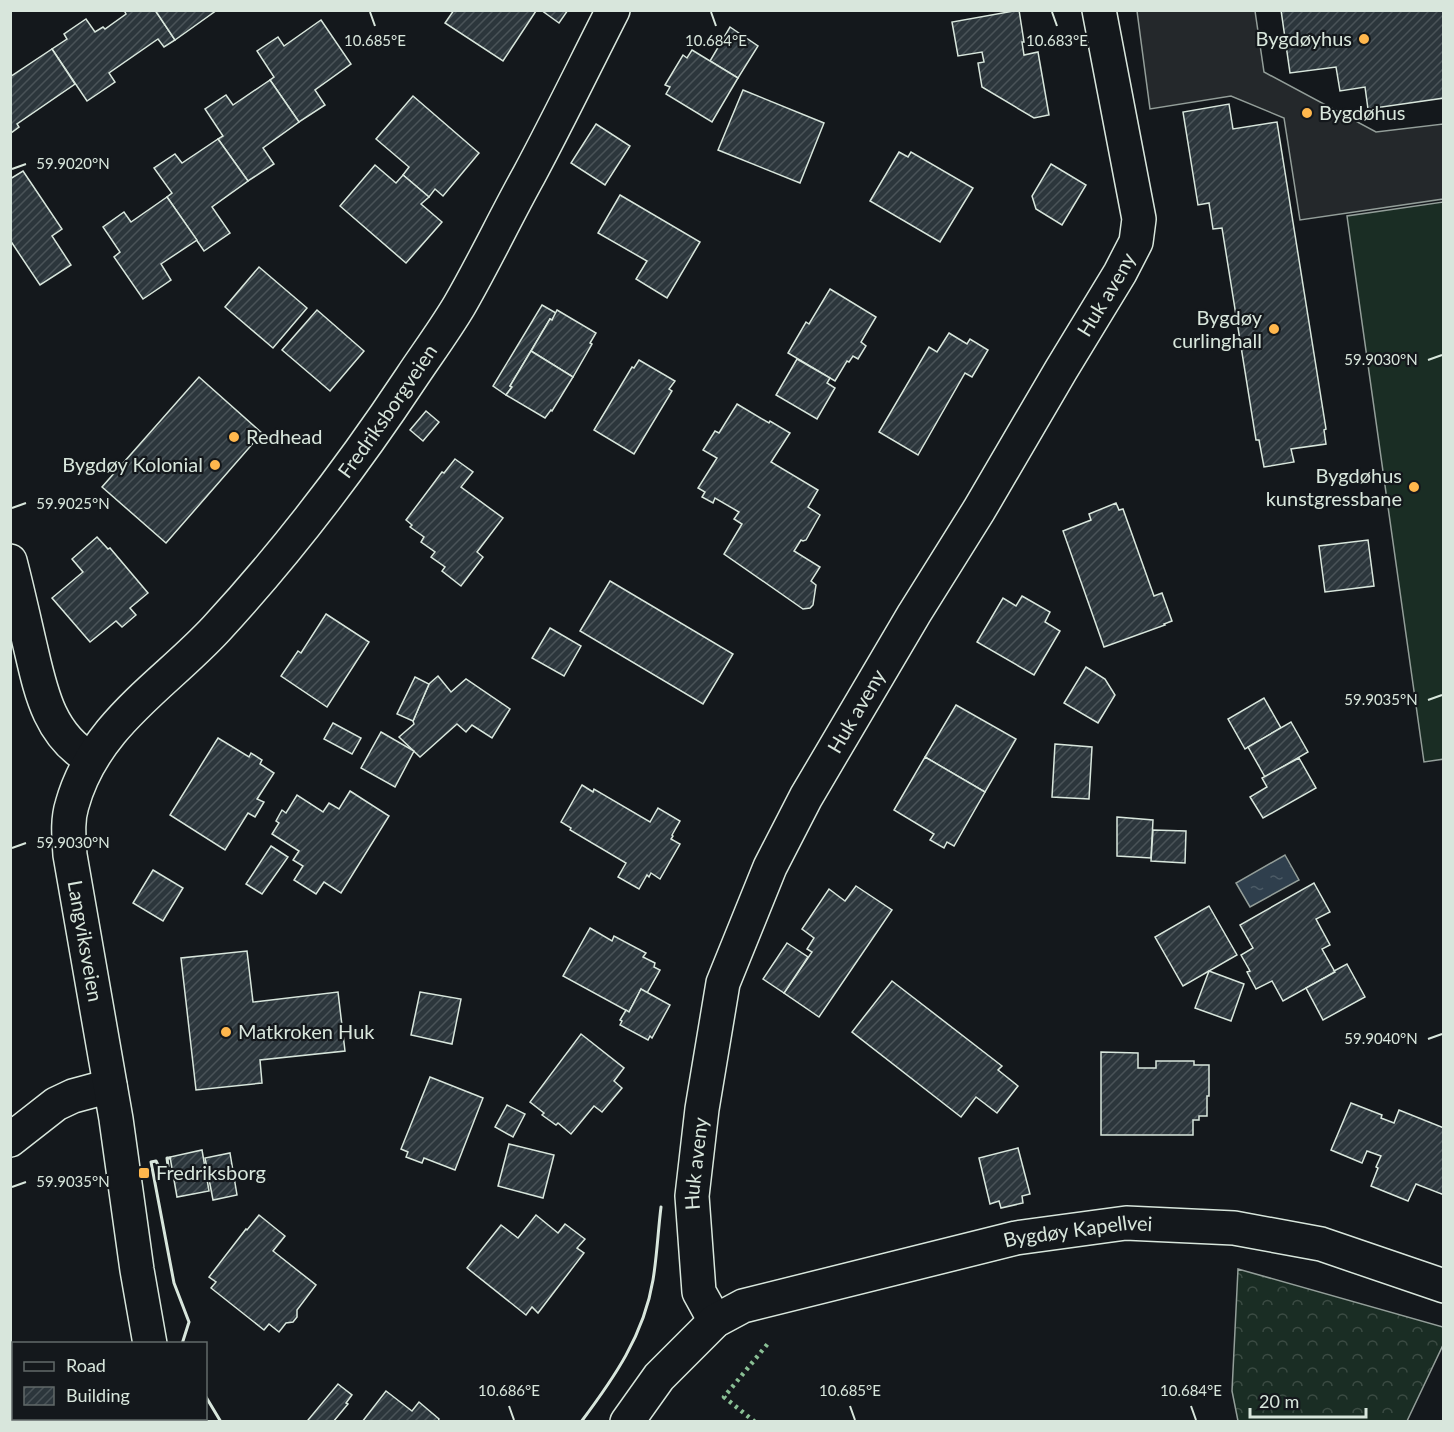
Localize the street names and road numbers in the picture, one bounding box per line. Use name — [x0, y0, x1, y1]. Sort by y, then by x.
street label: Huk aveny — [1071, 248, 1140, 340]
street label: Fredriksborgveien — [332, 339, 442, 482]
street label: Huk aveny — [822, 664, 890, 757]
street label: Langviksveien — [64, 878, 108, 1003]
street label: Huk aveny — [679, 1115, 712, 1211]
street label: Bygdøy Kapellvei — [1001, 1210, 1153, 1252]

